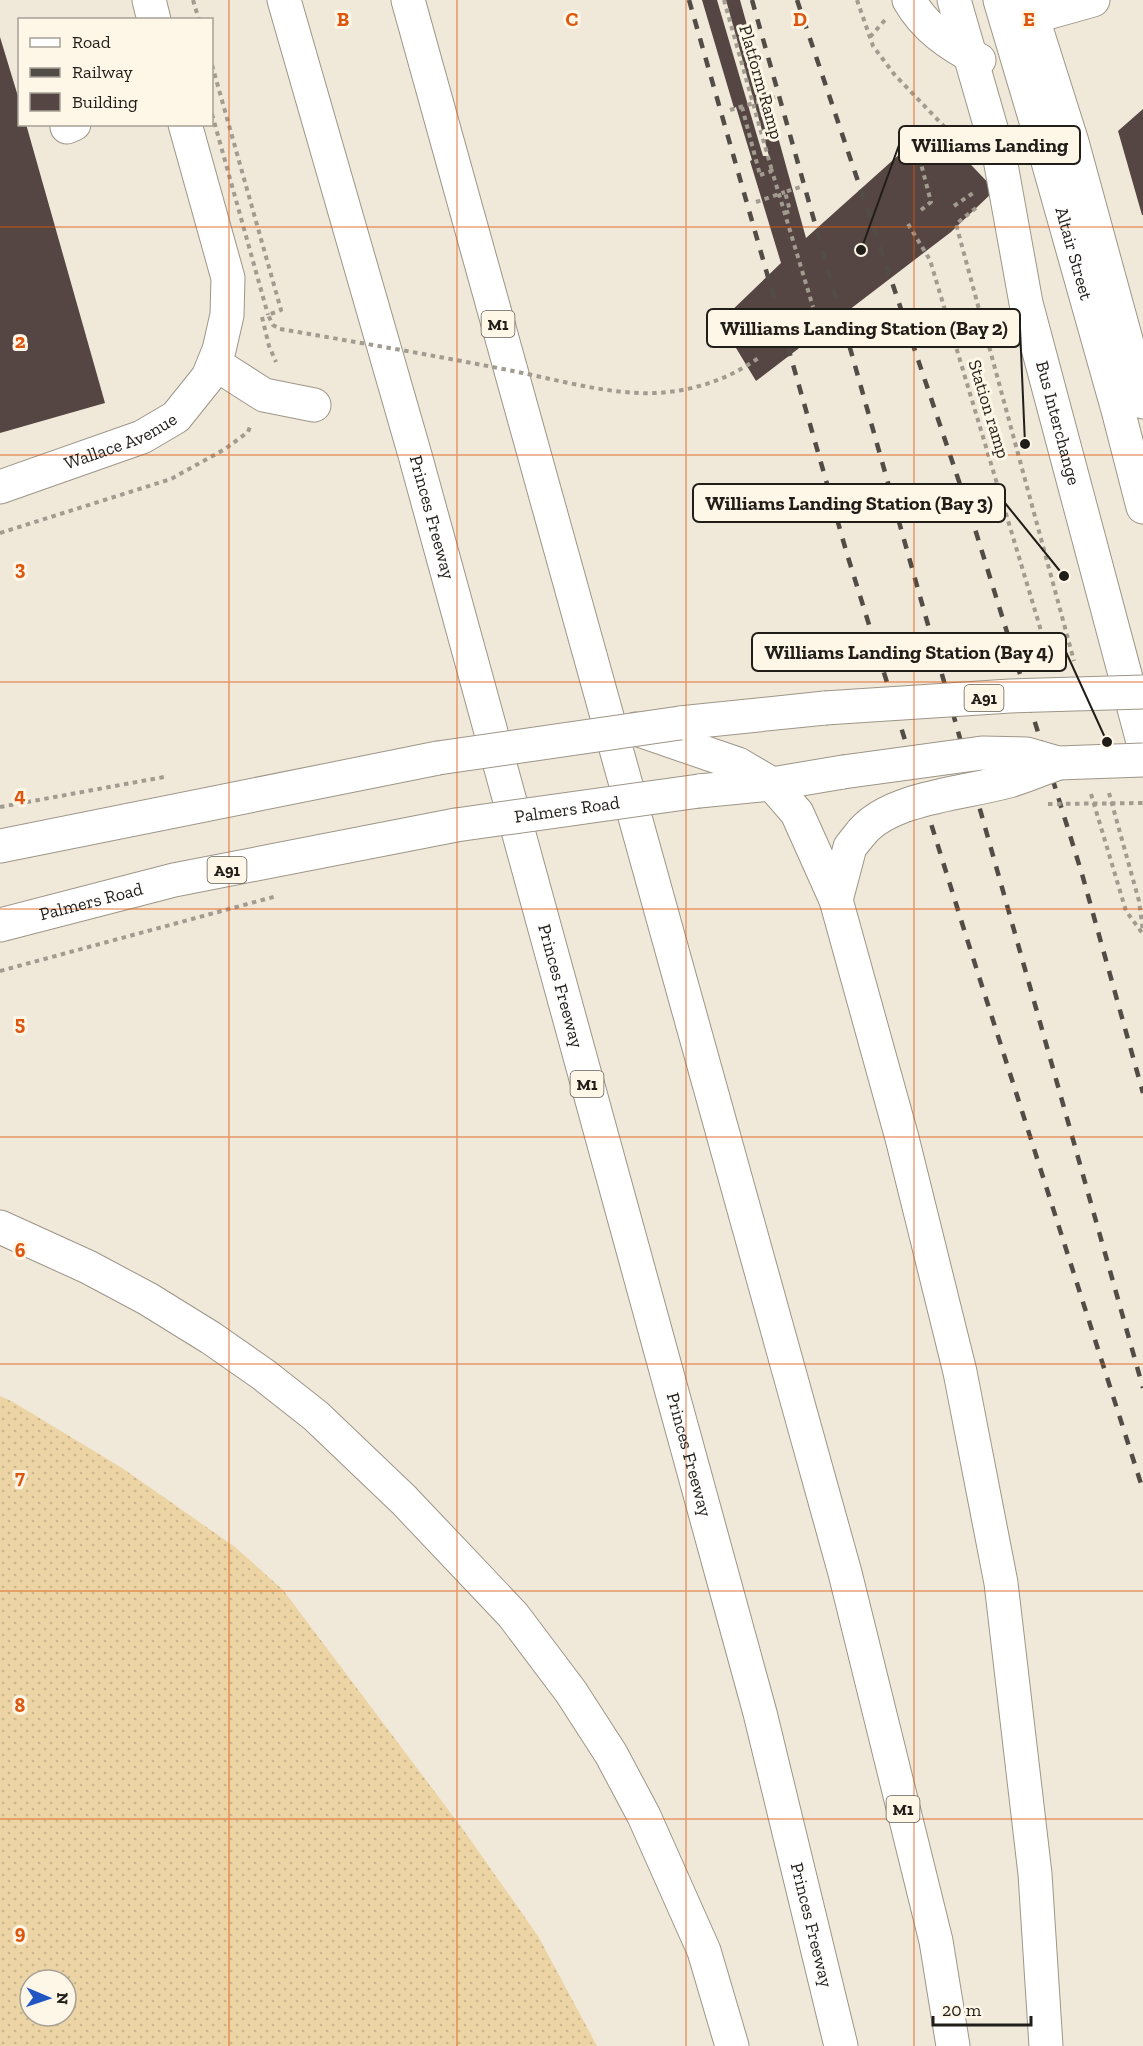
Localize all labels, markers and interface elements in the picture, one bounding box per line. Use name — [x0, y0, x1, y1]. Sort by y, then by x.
text: B — [337, 7, 349, 31]
text: C — [566, 7, 579, 31]
text: D — [793, 7, 807, 31]
text: E — [1023, 7, 1035, 31]
legend — [18, 18, 213, 126]
street label: Platform Ramp — [734, 22, 788, 142]
text: Road — [72, 31, 111, 53]
text: Railway — [72, 61, 134, 83]
text: Building — [72, 91, 138, 113]
callout: Williams Landing — [899, 126, 1080, 164]
text: Williams Landing — [912, 133, 1069, 157]
street label: Altair Street — [1050, 204, 1098, 303]
callout: Williams Landing Station (Bay 2) — [707, 309, 1020, 347]
road number: M1 — [482, 311, 514, 337]
text: Williams Landing Station (Bay 2) — [720, 316, 1008, 340]
text: 2 — [15, 329, 26, 353]
street label: Station ramp — [964, 357, 1014, 461]
street label: Bus Interchange — [1031, 358, 1085, 487]
street label: Wallace Avenue — [61, 408, 181, 475]
street label: Princes Freeway — [405, 453, 460, 583]
callout: Williams Landing Station (Bay 3) — [693, 484, 1005, 522]
text: Williams Landing Station (Bay 3) — [705, 491, 993, 515]
text: 3 — [15, 556, 26, 580]
callout: Williams Landing Station (Bay 4) — [752, 633, 1066, 671]
text: Williams Landing Station (Bay 4) — [765, 640, 1054, 664]
road number: A91 — [964, 685, 1004, 711]
text: 4 — [14, 783, 26, 807]
street label: Palmers Road — [513, 791, 621, 828]
road number: A91 — [208, 857, 246, 883]
street label: Palmers Road — [37, 878, 145, 925]
street label: Princes Freeway — [533, 921, 588, 1051]
text: 5 — [15, 1011, 25, 1035]
road number: M1 — [570, 1071, 604, 1097]
text: 6 — [15, 1238, 26, 1262]
street label: Princes Freeway — [662, 1390, 717, 1520]
text: 7 — [15, 1465, 25, 1489]
text: 8 — [15, 1693, 26, 1717]
road number: M1 — [886, 1796, 920, 1822]
street label: Princes Freeway — [786, 1860, 838, 1990]
text: 9 — [15, 1920, 26, 1944]
north arrow — [18, 1968, 78, 2028]
scale bar — [933, 1989, 1030, 2027]
text: N — [53, 1992, 72, 2005]
text: 20 m — [942, 1999, 982, 2021]

